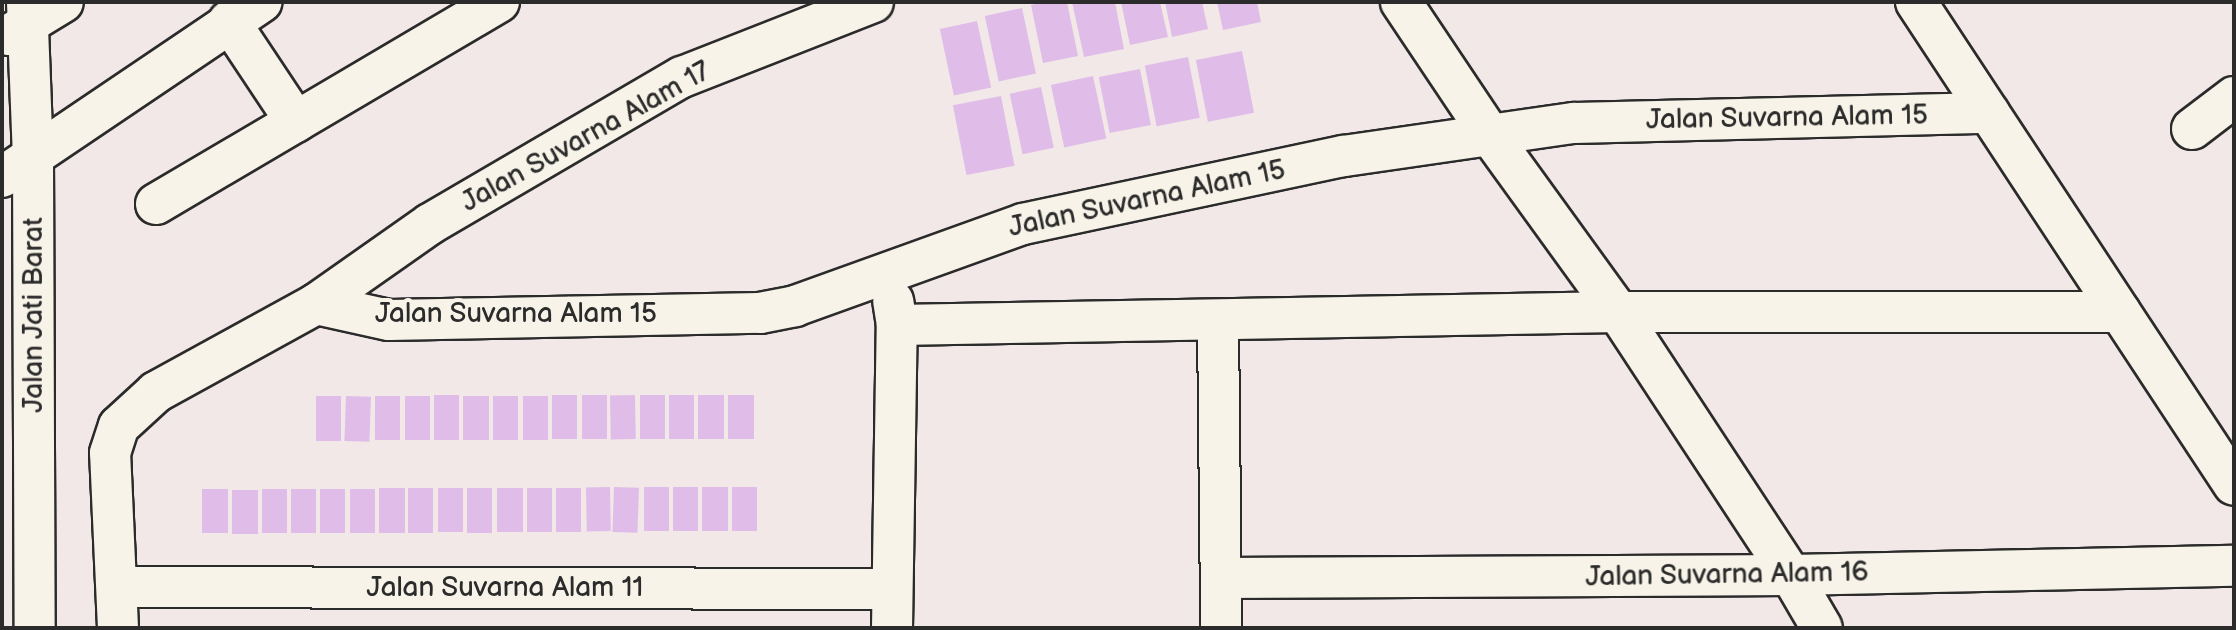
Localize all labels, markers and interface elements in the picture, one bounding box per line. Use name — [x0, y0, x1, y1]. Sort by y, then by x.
street label: Jalan Suvarna Alam 17 — [455, 54, 717, 220]
street label: Jalan Suvarna Alam 15 — [1645, 99, 1929, 137]
street label: Jalan Suvarna Alam 15 — [1005, 153, 1289, 245]
street label: Jalan Jati Barat — [17, 217, 51, 413]
street label: Jalan Suvarna Alam 15 — [375, 297, 657, 331]
street label: Jalan Suvarna Alam 16 — [1585, 556, 1869, 594]
street label: Jalan Suvarna Alam 11 — [366, 571, 644, 605]

